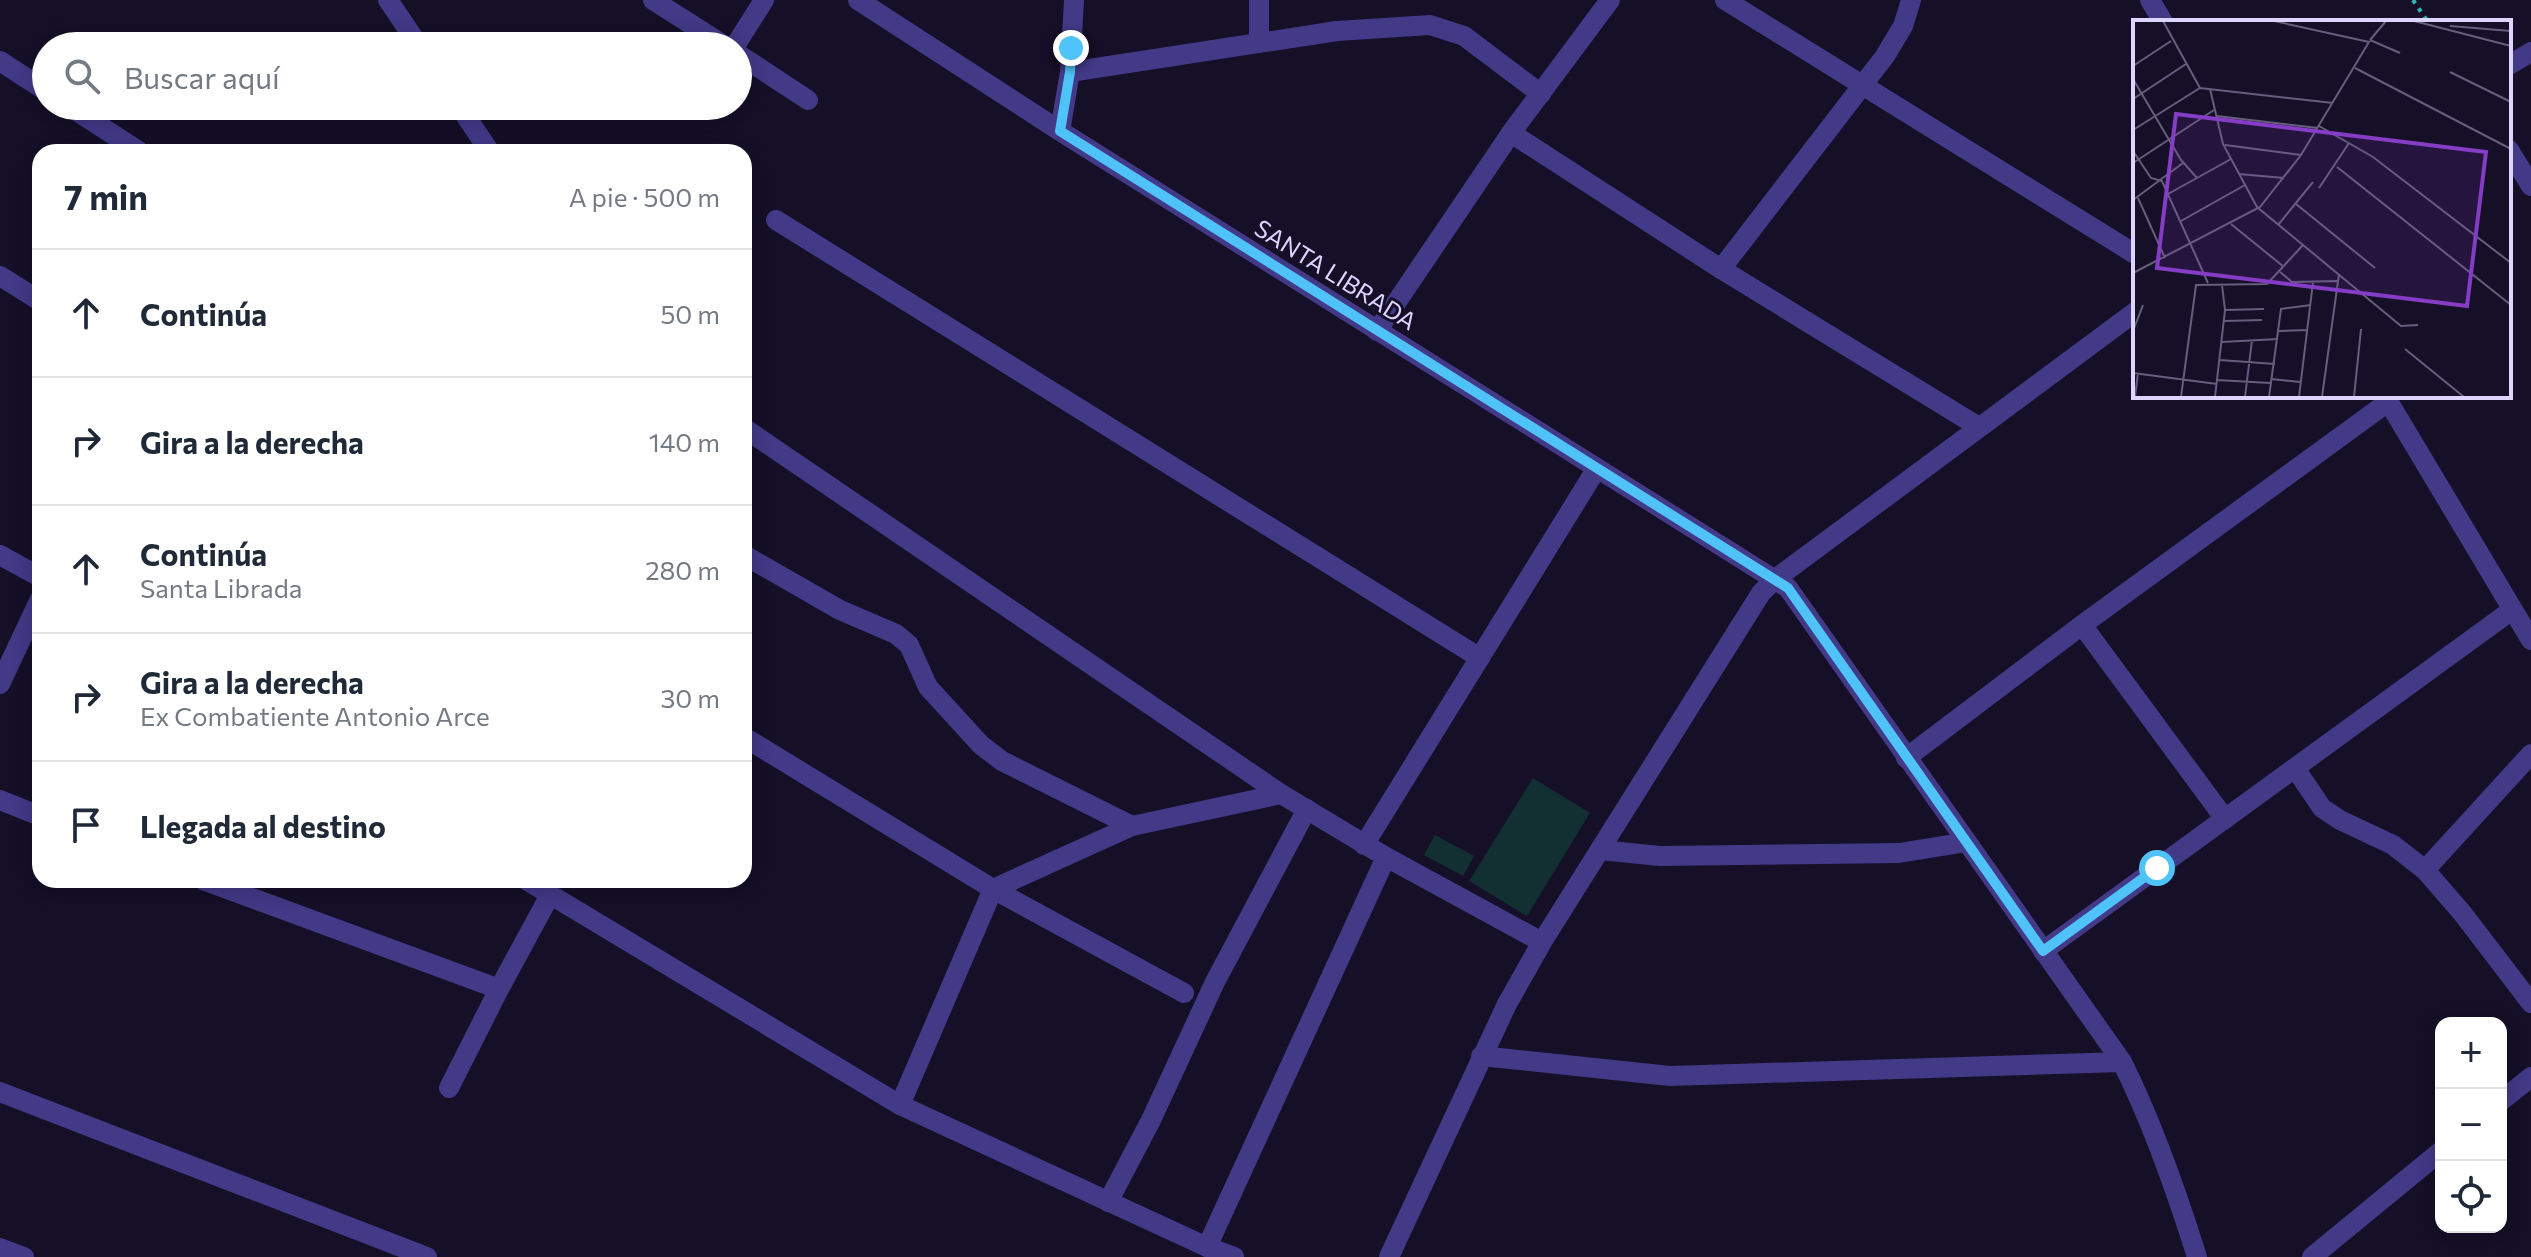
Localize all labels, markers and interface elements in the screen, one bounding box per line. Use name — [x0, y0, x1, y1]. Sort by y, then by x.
inset map — [2133, 20, 2511, 398]
route end — [1053, 30, 1089, 66]
search box — [32, 32, 752, 120]
icon: search — [60, 54, 104, 98]
text: Buscar aquí — [124, 58, 280, 95]
text: 7 min — [64, 175, 148, 217]
text: A pie · 500 m — [569, 181, 720, 212]
street label: SANTA LIBRADA — [1250, 213, 1422, 335]
icon: ahead — [64, 291, 108, 335]
text: Continúa — [140, 295, 267, 332]
text: 50 m — [660, 298, 720, 329]
icon: right — [64, 419, 108, 463]
text: Gira a la derecha — [140, 423, 364, 460]
text: 140 m — [649, 426, 720, 457]
text: Continúa — [140, 535, 267, 572]
icon: ahead — [64, 547, 108, 591]
text: 280 m — [645, 554, 720, 585]
text: Santa Librada — [140, 572, 302, 603]
text: Gira a la derecha — [140, 663, 364, 700]
icon: right — [64, 675, 108, 719]
text: 30 m — [661, 682, 720, 713]
text: Ex Combatiente Antonio Arce — [140, 700, 490, 731]
icon: arrive — [64, 803, 108, 847]
text: Llegada al destino — [140, 807, 386, 844]
route start — [2139, 850, 2175, 886]
map controls — [2435, 1017, 2507, 1233]
button: + — [2435, 1017, 2507, 1089]
button: − — [2435, 1089, 2507, 1161]
button: locate — [2435, 1161, 2507, 1233]

